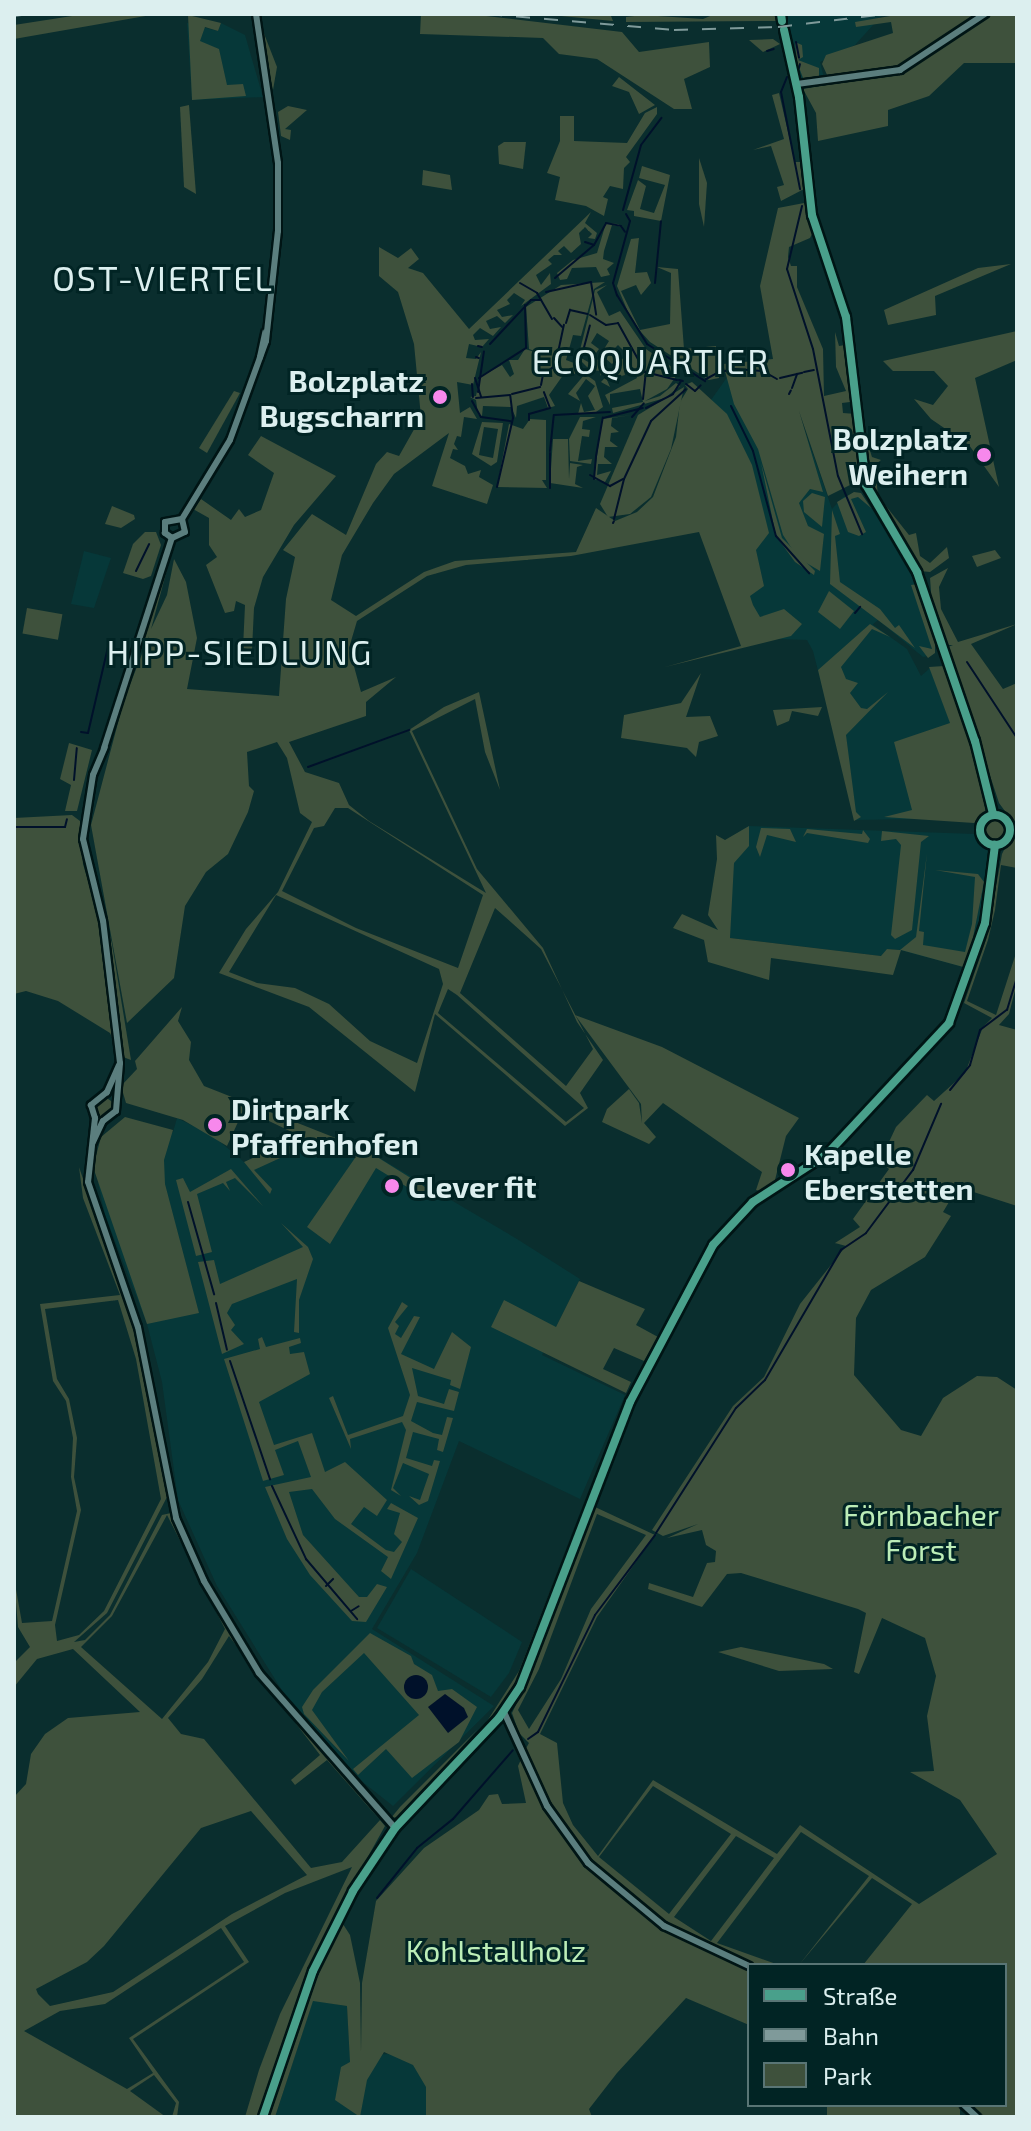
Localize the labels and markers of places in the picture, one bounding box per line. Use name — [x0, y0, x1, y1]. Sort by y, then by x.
place label: Bolzplatz Bugscharrn — [260, 362, 424, 432]
marker: Bolzplatz Bugscharrn — [431, 388, 449, 406]
place label: Bolzplatz Weihern — [832, 420, 968, 490]
marker: Bolzplatz Weihern — [975, 446, 993, 464]
place label: Dirtpark Pfaffenhofen — [231, 1090, 419, 1160]
marker: Dirtpark Pfaffenhofen — [206, 1116, 224, 1134]
place label: Kapelle Eberstetten — [804, 1135, 974, 1206]
marker: Kapelle Eberstetten — [779, 1161, 797, 1179]
place label: Clever fit — [408, 1168, 537, 1204]
marker: Clever fit — [383, 1177, 401, 1195]

